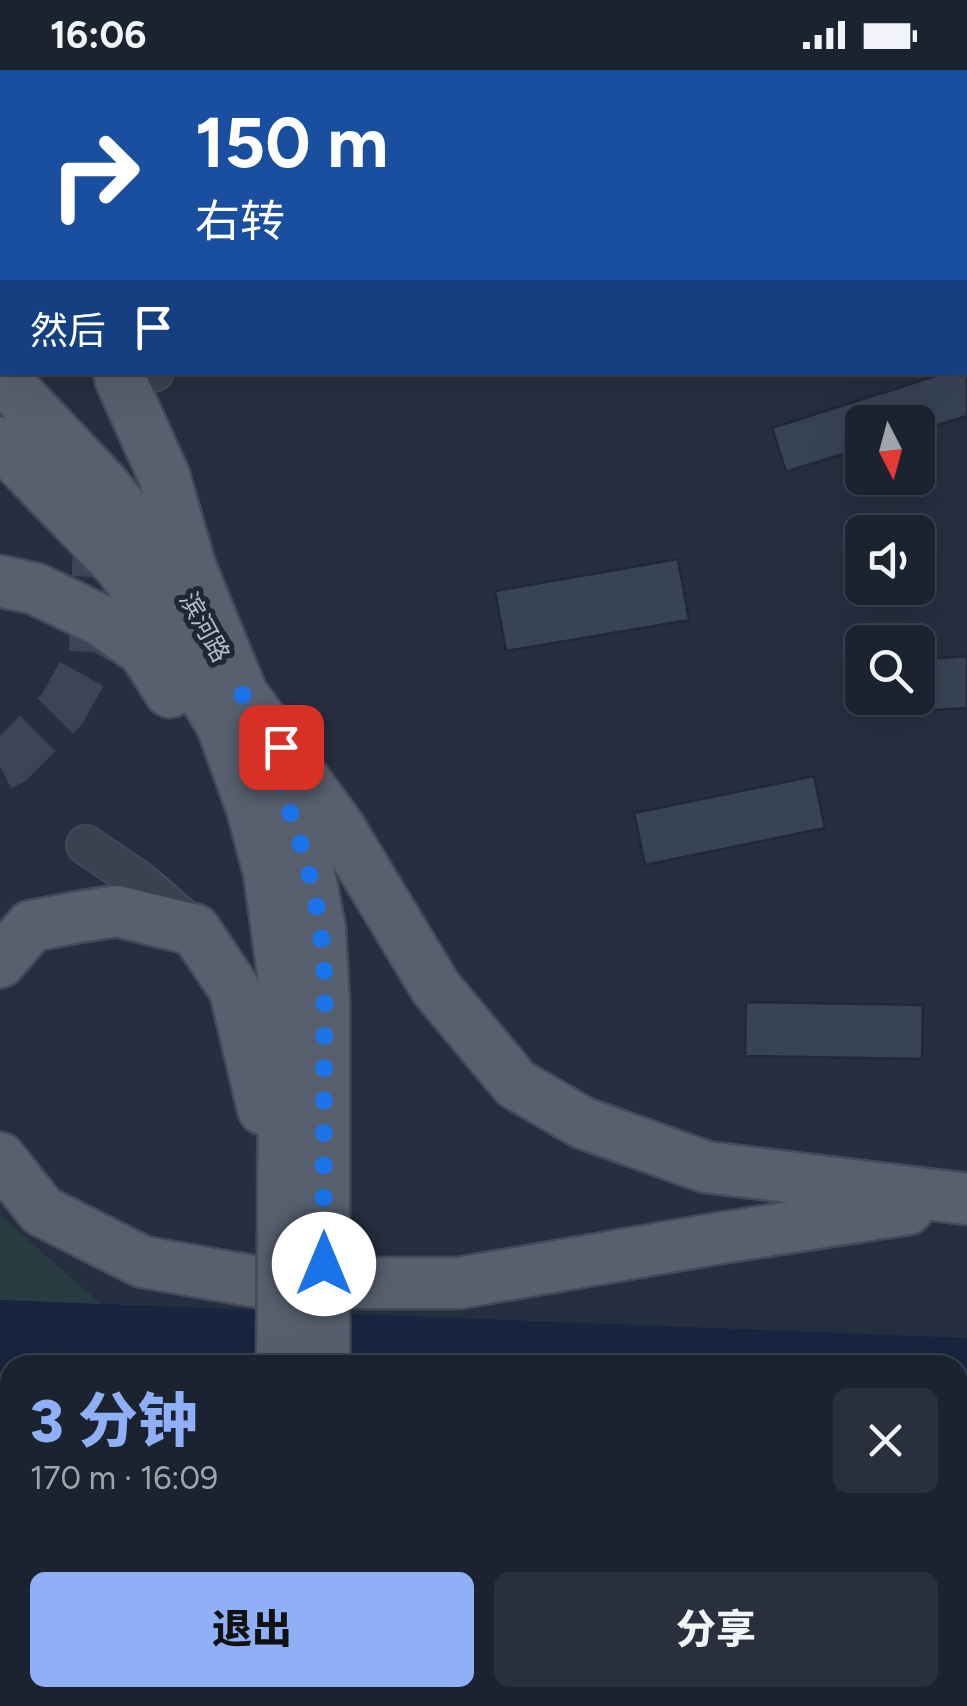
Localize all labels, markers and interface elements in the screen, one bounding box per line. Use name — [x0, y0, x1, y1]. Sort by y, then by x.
text: 16:06 — [50, 12, 146, 58]
text: 150 m — [195, 100, 388, 185]
icon: right — [30, 110, 160, 240]
text: 右转 — [195, 194, 285, 248]
icon: arrive — [126, 300, 181, 355]
text: 然后 — [30, 308, 106, 354]
north arrow — [845, 405, 935, 495]
map controls — [845, 405, 935, 715]
button: sound — [845, 515, 935, 605]
street label: 滨河路 — [174, 587, 236, 667]
button: search — [845, 625, 935, 715]
pin — [239, 705, 324, 790]
icon: arrive — [254, 720, 309, 775]
position arrow — [272, 1212, 376, 1316]
text: 3 分钟 — [30, 1385, 198, 1457]
button: close — [833, 1388, 938, 1493]
text: 170 m · 16:09 — [30, 1459, 218, 1497]
button: 退出 — [30, 1572, 474, 1687]
button: 分享 — [494, 1572, 938, 1687]

